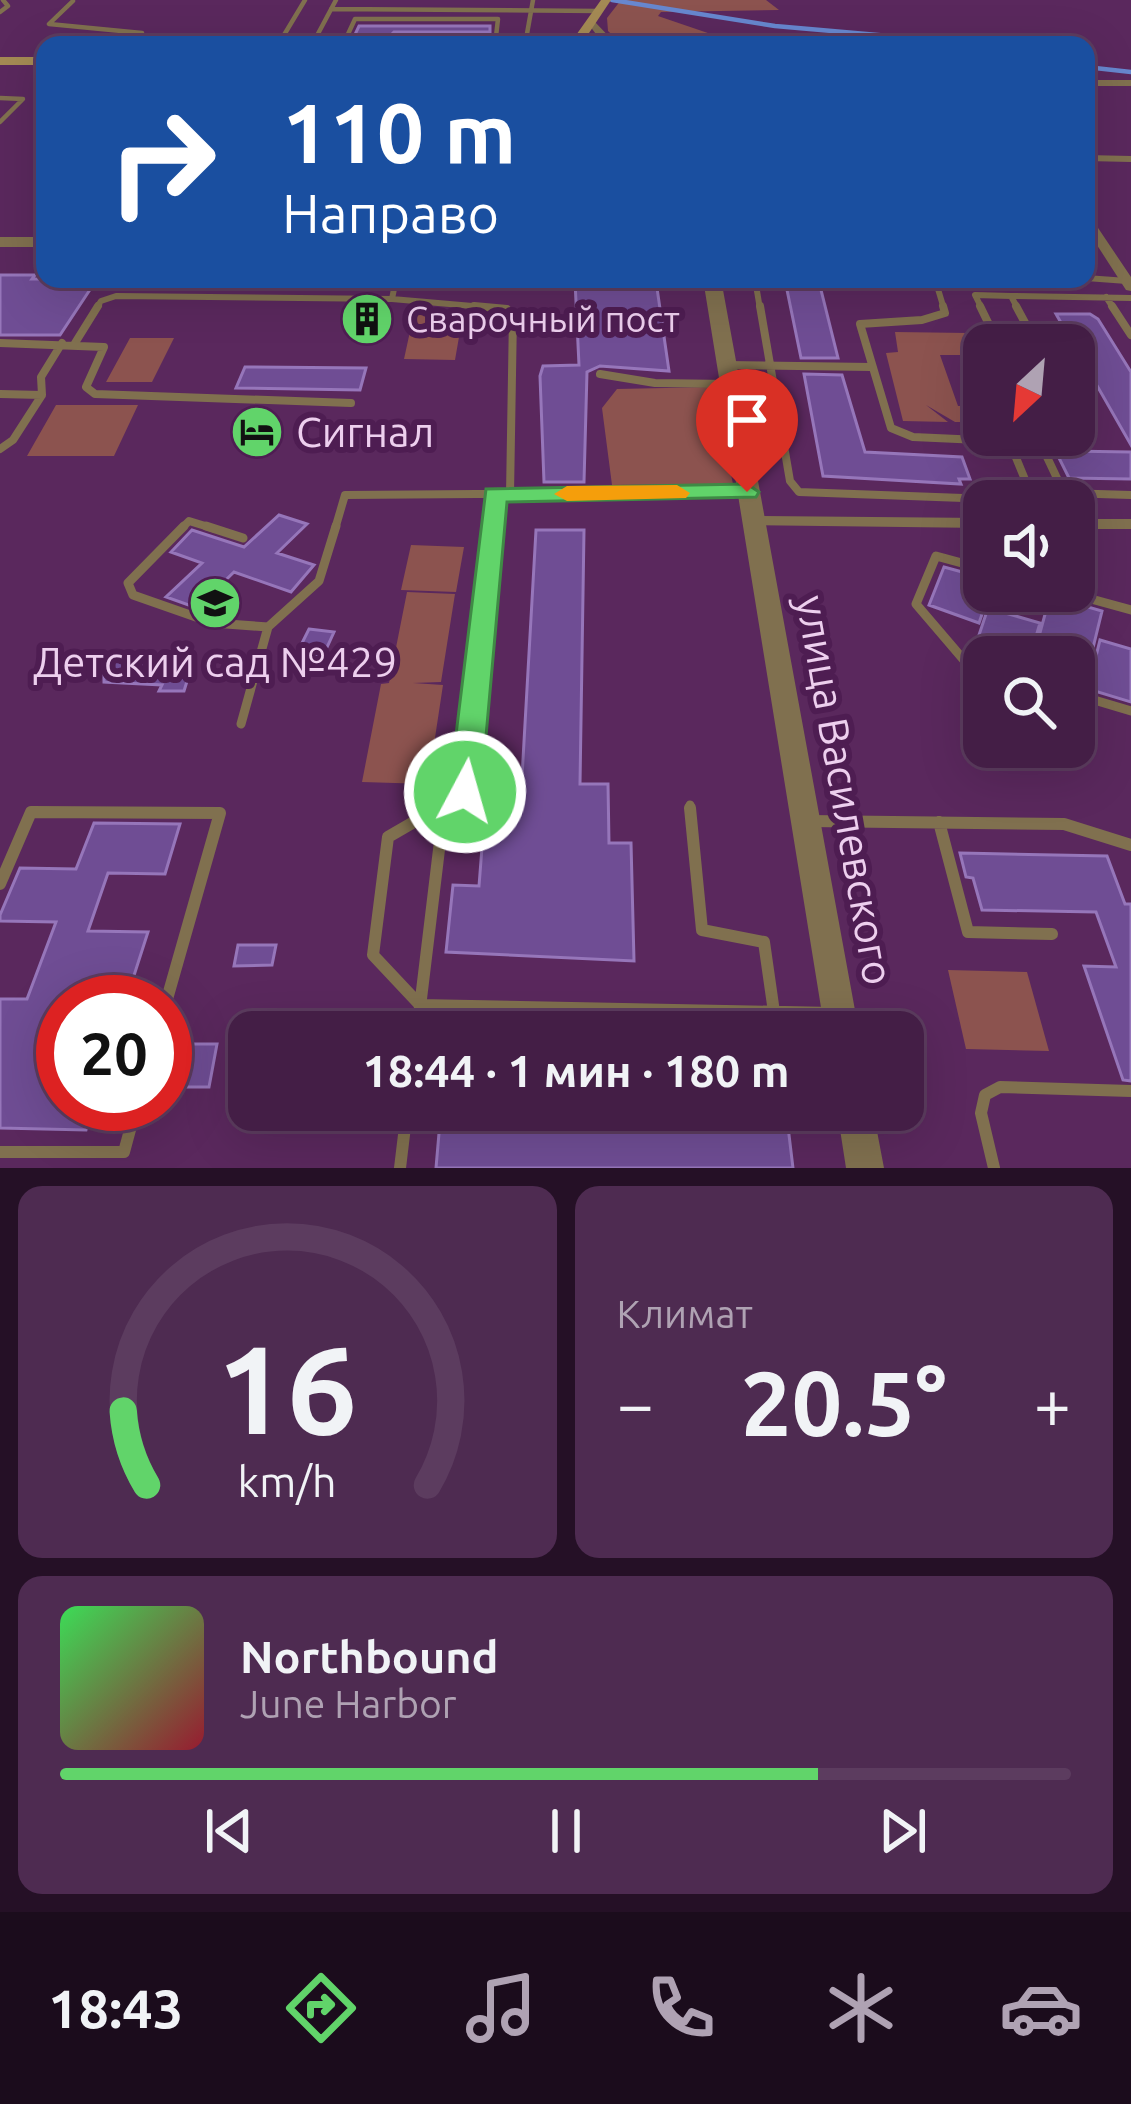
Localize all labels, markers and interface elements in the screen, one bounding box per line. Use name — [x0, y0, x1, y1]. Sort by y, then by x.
icon: right — [84, 84, 240, 240]
text: 110 m — [282, 85, 516, 179]
text: Направо — [282, 183, 499, 243]
building icon: Сварочный пост — [339, 291, 395, 347]
place label: Сварочный пост — [406, 298, 680, 339]
north arrow — [963, 324, 1095, 456]
map controls — [963, 324, 1095, 768]
pin — [696, 369, 798, 492]
icon: arrive — [714, 387, 780, 453]
hotel icon: Сигнал — [229, 404, 285, 460]
place label: Сигнал — [296, 408, 434, 455]
button: sound — [963, 480, 1095, 612]
school or university icon: Детский сад №429 — [187, 575, 243, 631]
street label: улица Василевского — [788, 592, 903, 988]
button: search — [963, 636, 1095, 768]
place label: Детский сад №429 — [33, 638, 397, 685]
position arrow — [402, 729, 528, 855]
speed limit sign: 20 — [36, 975, 192, 1131]
text: 18:44 · 1 мин · 180 m — [362, 1045, 790, 1096]
text: Климат — [617, 1292, 753, 1335]
text: 16 — [217, 1318, 358, 1458]
text: 20.5° — [741, 1352, 947, 1453]
text: − — [617, 1366, 654, 1440]
text: + — [1034, 1366, 1071, 1440]
text: km/h — [238, 1457, 337, 1505]
text: Northbound — [240, 1631, 499, 1682]
text: June Harbor — [240, 1682, 457, 1725]
icon: previous — [196, 1798, 262, 1864]
icon: pause — [533, 1798, 599, 1864]
icon: next — [870, 1798, 936, 1864]
icon: directions — [279, 1966, 363, 2050]
icon: music — [459, 1966, 543, 2050]
icon: phone — [639, 1966, 723, 2050]
icon: climate — [819, 1966, 903, 2050]
icon: car — [999, 1966, 1083, 2050]
text: 18:43 — [48, 1978, 183, 2038]

